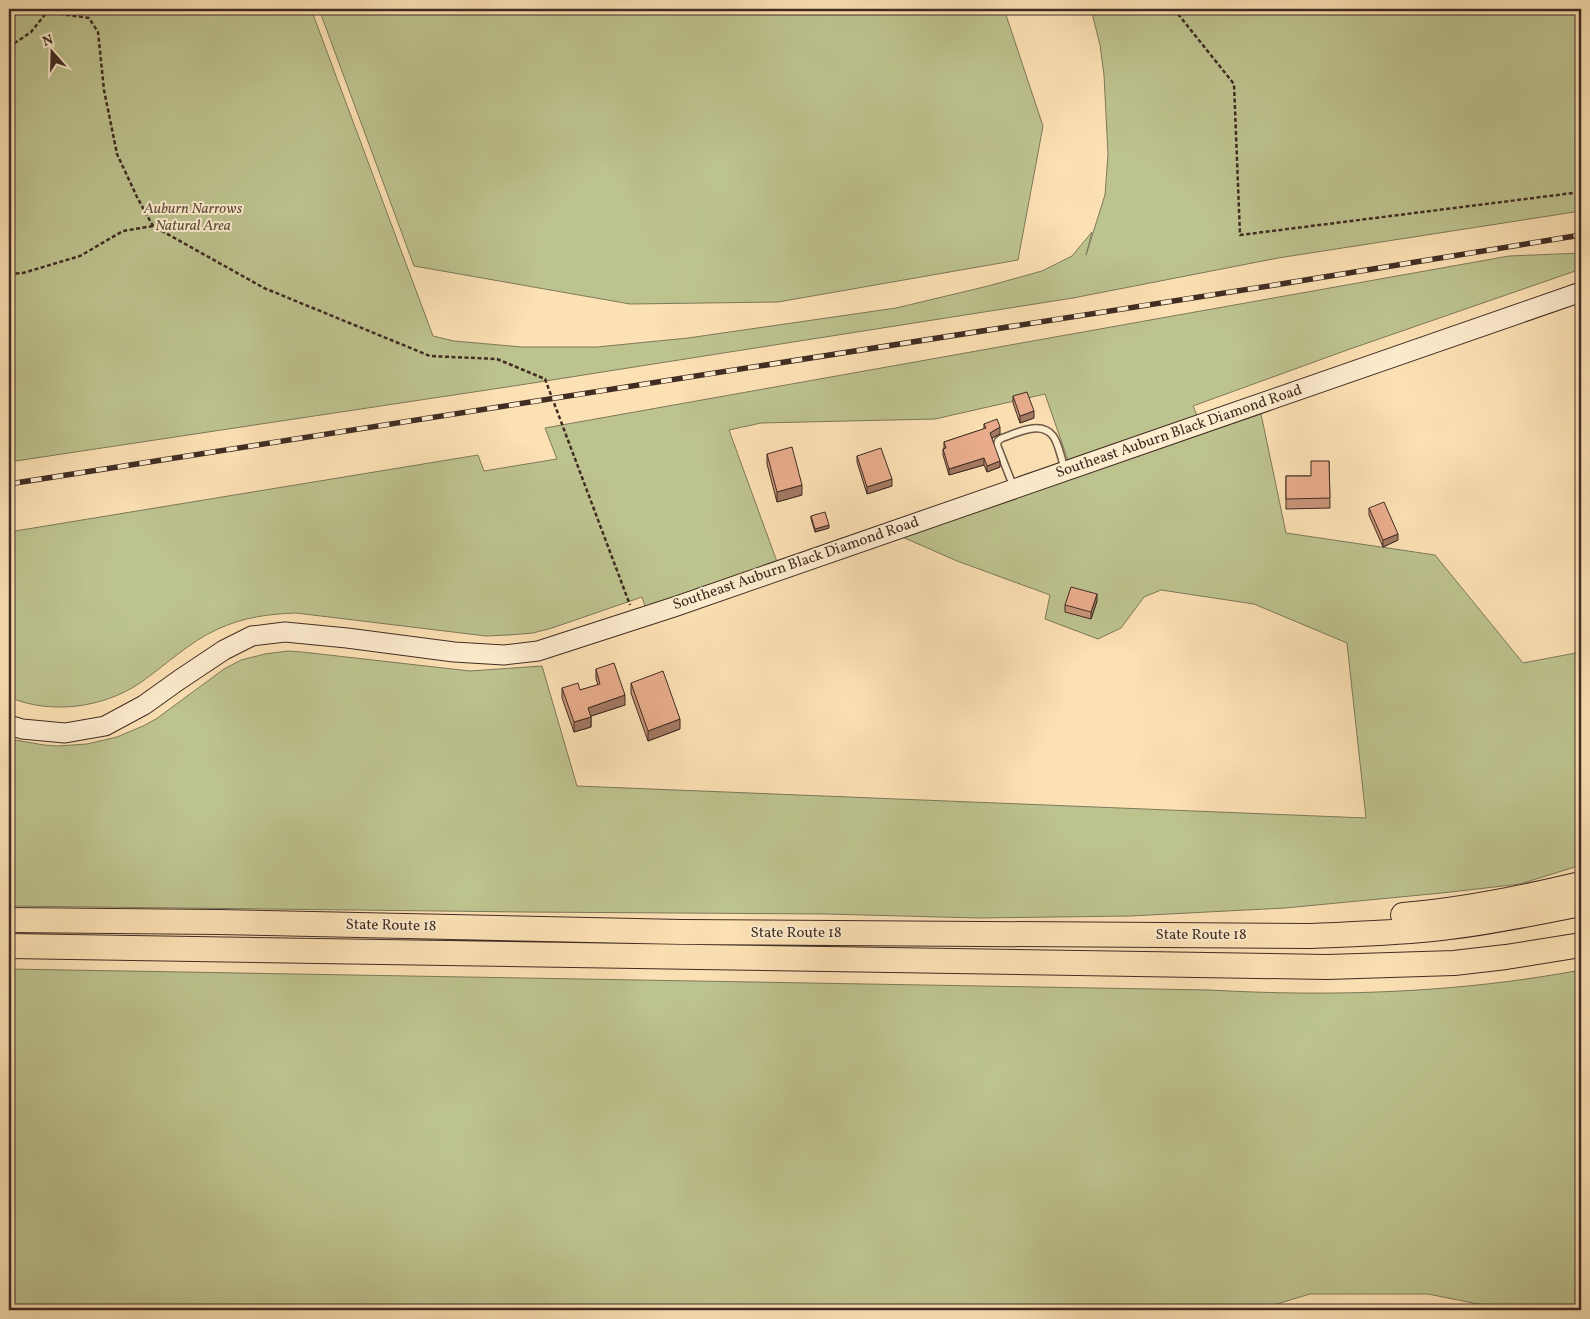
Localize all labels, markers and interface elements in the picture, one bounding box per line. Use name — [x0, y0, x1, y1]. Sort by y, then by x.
north arrow — [28, 28, 78, 78]
text: N — [40, 31, 56, 52]
park label: Auburn Narrows Natural Area — [143, 199, 243, 237]
street label: Southeast Auburn Black Diamond Road — [1053, 380, 1305, 484]
street label: Southeast Auburn Black Diamond Road — [670, 512, 922, 616]
street label: State Route 18 — [345, 915, 437, 937]
street label: State Route 18 — [750, 923, 842, 944]
street label: State Route 18 — [1155, 925, 1247, 946]

